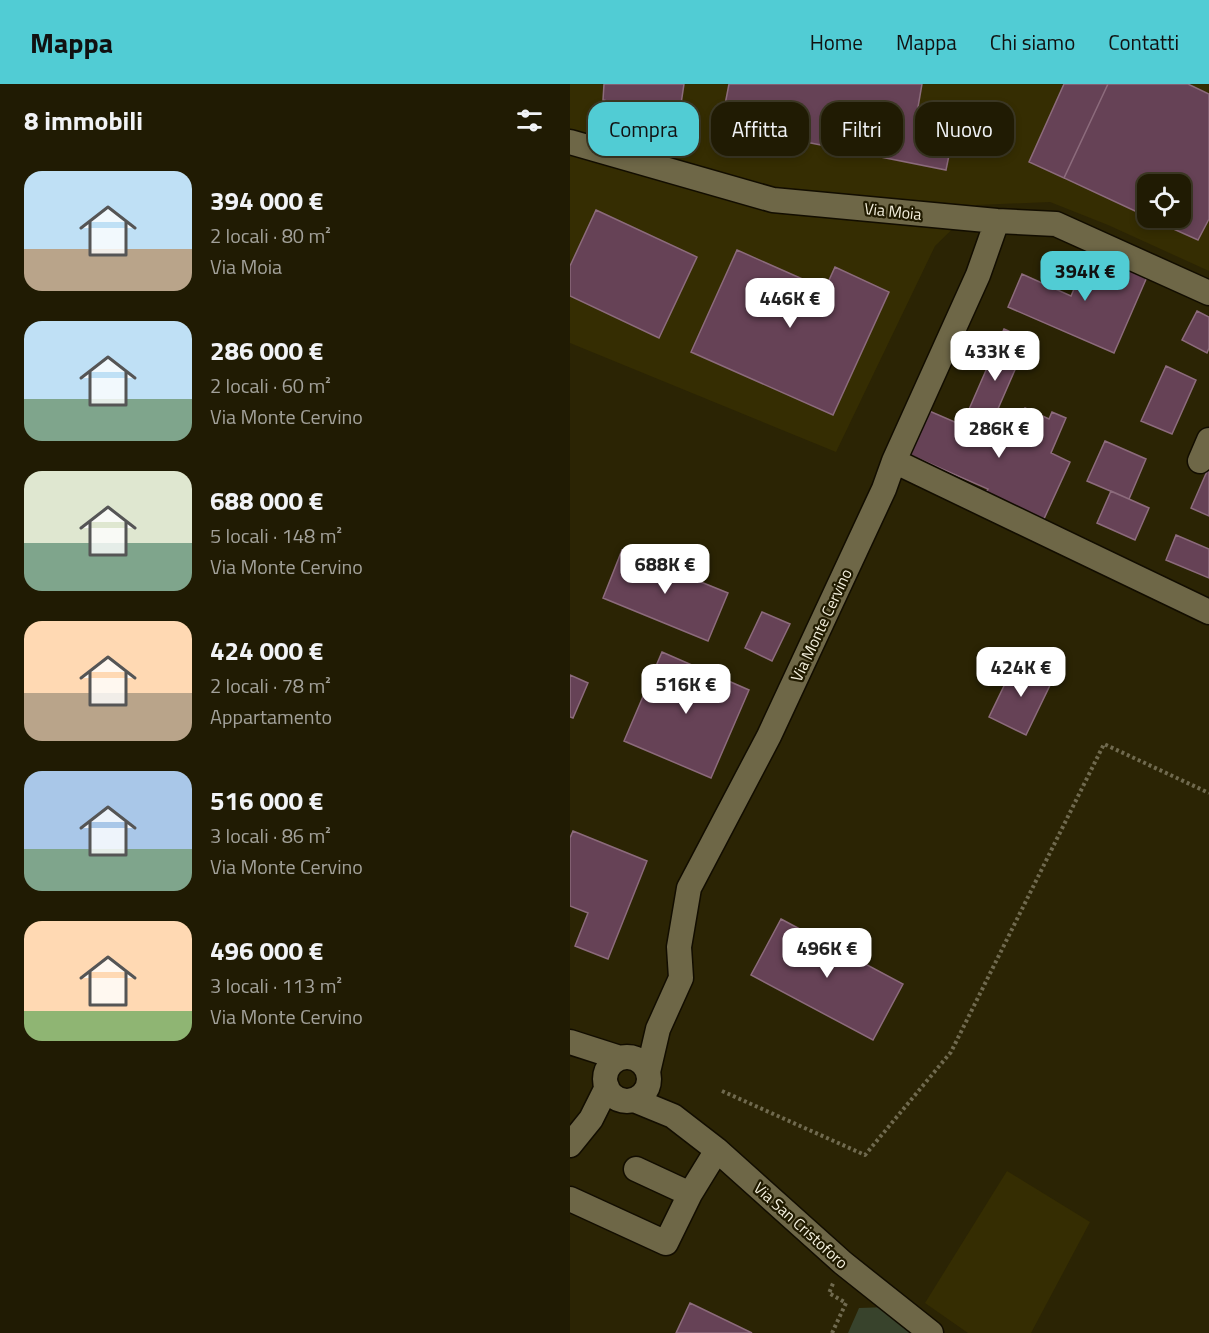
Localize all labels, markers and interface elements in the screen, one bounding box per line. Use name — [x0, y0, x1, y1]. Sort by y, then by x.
text: Mappa — [30, 21, 113, 64]
text: Home — [810, 26, 863, 58]
text: Mappa — [896, 26, 957, 58]
text: Chi siamo — [990, 26, 1075, 58]
text: Contatti — [1108, 26, 1179, 58]
text: 8 immobili — [24, 101, 143, 140]
chip: Compra — [588, 102, 699, 156]
chip: Affitta — [711, 102, 809, 156]
chip: Filtri — [821, 102, 903, 156]
chip: Nuovo — [915, 102, 1014, 156]
icon: filters — [513, 104, 546, 137]
map controls — [1137, 174, 1191, 228]
button: locate — [1137, 174, 1191, 228]
text: 394 000 € — [210, 181, 323, 220]
icon: home — [72, 195, 144, 267]
street label: Via Moia — [863, 196, 923, 226]
text: 2 locali · 80 m² — [210, 220, 331, 251]
text: Via Moia — [210, 251, 282, 282]
pin: 394K € — [1036, 251, 1134, 302]
text: 394K € — [1054, 255, 1116, 286]
pin: 446K € — [741, 278, 839, 329]
text: 446K € — [759, 282, 821, 313]
text: 286 000 € — [210, 331, 323, 370]
pin: 433K € — [946, 331, 1044, 382]
text: 433K € — [964, 335, 1026, 366]
icon: home — [72, 345, 144, 417]
text: 2 locali · 60 m² — [210, 370, 331, 401]
text: Via Monte Cervino — [210, 401, 363, 432]
pin: 286K € — [950, 408, 1048, 459]
text: 286K € — [968, 412, 1030, 443]
text: 688 000 € — [210, 481, 323, 520]
icon: home — [72, 495, 144, 567]
text: 5 locali · 148 m² — [210, 520, 342, 551]
pin: 688K € — [616, 544, 714, 595]
text: 688K € — [634, 548, 696, 579]
text: Via Monte Cervino — [210, 551, 363, 582]
street label: Via Monte Cervino — [784, 564, 858, 686]
text: 424 000 € — [210, 631, 323, 670]
icon: home — [72, 645, 144, 717]
pin: 424K € — [972, 647, 1070, 698]
text: 424K € — [990, 651, 1052, 682]
pin: 516K € — [637, 664, 735, 715]
text: 516K € — [655, 668, 717, 699]
text: 2 locali · 78 m² — [210, 670, 331, 701]
text: Appartamento — [210, 701, 332, 732]
text: 516 000 € — [210, 781, 323, 820]
icon: home — [72, 795, 144, 867]
text: 3 locali · 86 m² — [210, 820, 331, 851]
text: Via Monte Cervino — [210, 851, 363, 882]
pin: 496K € — [778, 928, 876, 979]
text: 496 000 € — [210, 931, 323, 970]
text: 496K € — [796, 932, 858, 963]
icon: home — [72, 945, 144, 1017]
text: 3 locali · 113 m² — [210, 970, 342, 1001]
text: Via Monte Cervino — [210, 1001, 363, 1032]
street label: Via San Cristoforo — [748, 1176, 854, 1274]

